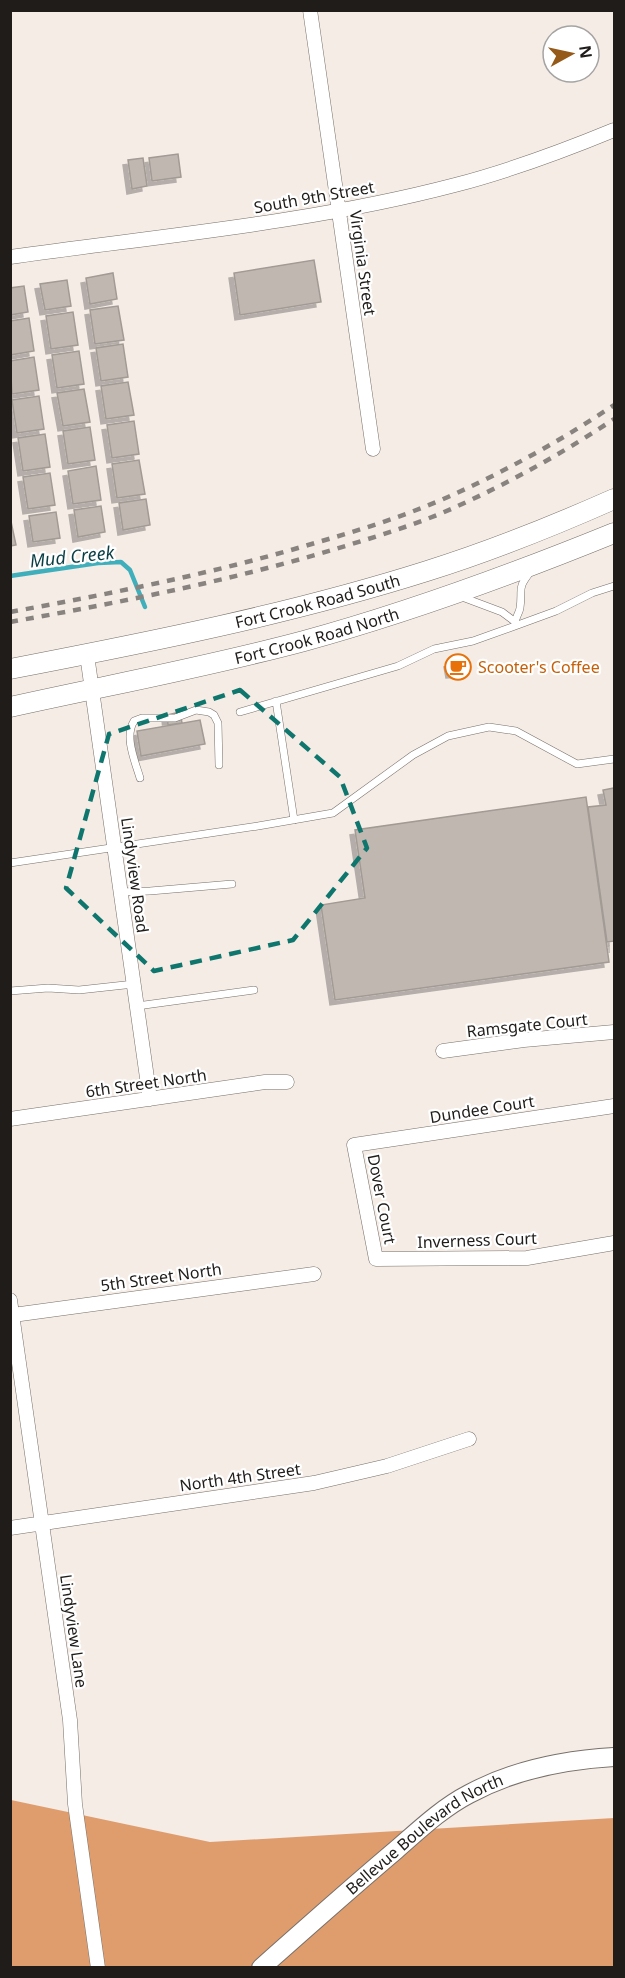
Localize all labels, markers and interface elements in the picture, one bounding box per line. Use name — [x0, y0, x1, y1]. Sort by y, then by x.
north arrow — [541, 24, 601, 84]
text: N — [574, 44, 598, 60]
street label: South 9th Street — [252, 176, 376, 218]
street label: Virginia Street — [345, 209, 381, 317]
water label: Mud Creek — [29, 540, 117, 572]
street label: Fort Crook Road South — [233, 569, 403, 633]
street label: Fort Crook Road North — [232, 602, 402, 669]
cafe icon: Scooter's Coffee — [443, 652, 473, 682]
place label: Scooter's Coffee — [478, 656, 600, 678]
street label: Lindyview Road — [116, 816, 154, 934]
street label: Ramsgate Court — [465, 1008, 589, 1042]
street label: 6th Street North — [84, 1064, 208, 1102]
street label: Dundee Court — [428, 1090, 536, 1128]
street label: Dover Court — [363, 1152, 402, 1246]
street label: Inverness Court — [417, 1227, 537, 1253]
street label: 5th Street North — [99, 1258, 223, 1296]
street label: North 4th Street — [178, 1458, 302, 1496]
street label: Lindyview Lane — [55, 1573, 93, 1689]
street label: Bellevue Boulevard North — [341, 1769, 506, 1899]

